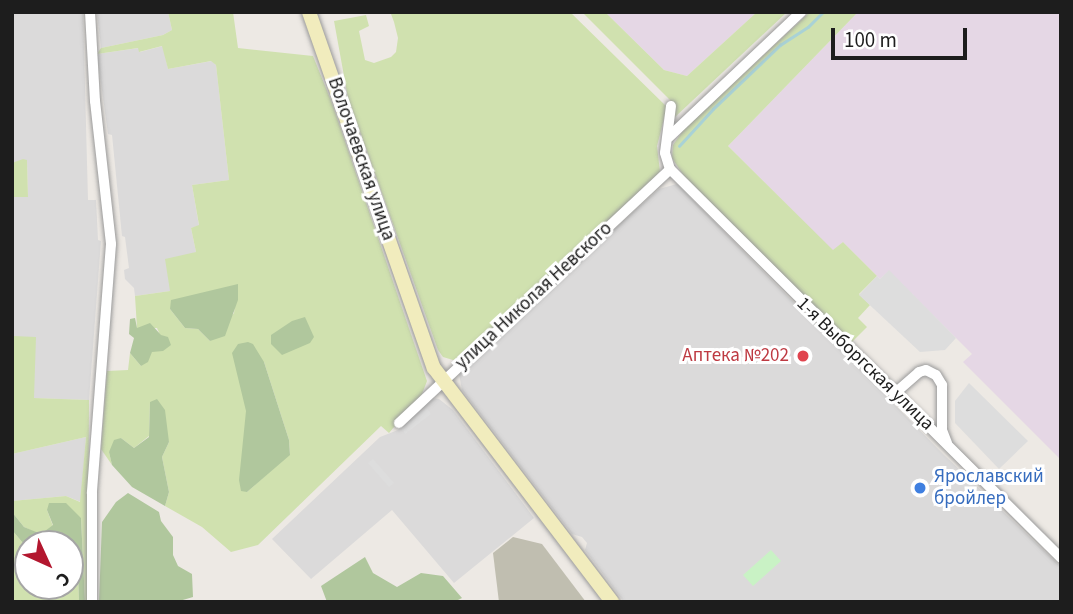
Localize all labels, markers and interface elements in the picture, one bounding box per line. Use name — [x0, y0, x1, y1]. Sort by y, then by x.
scale bar — [835, 14, 972, 58]
text: 100 m — [844, 25, 897, 55]
street label: Волочаевская улица — [322, 74, 400, 244]
street label: улица Николая Невского — [451, 217, 617, 375]
street label: 1-я Выборгская улица — [792, 293, 938, 435]
place label: Аптека №202 — [682, 345, 789, 367]
marker: Аптека №202 — [795, 348, 811, 364]
place label: Ярославский бройлер — [934, 466, 1044, 510]
marker: Ярославский бройлер — [912, 480, 928, 496]
north arrow — [14, 530, 84, 600]
text: С — [49, 565, 76, 592]

